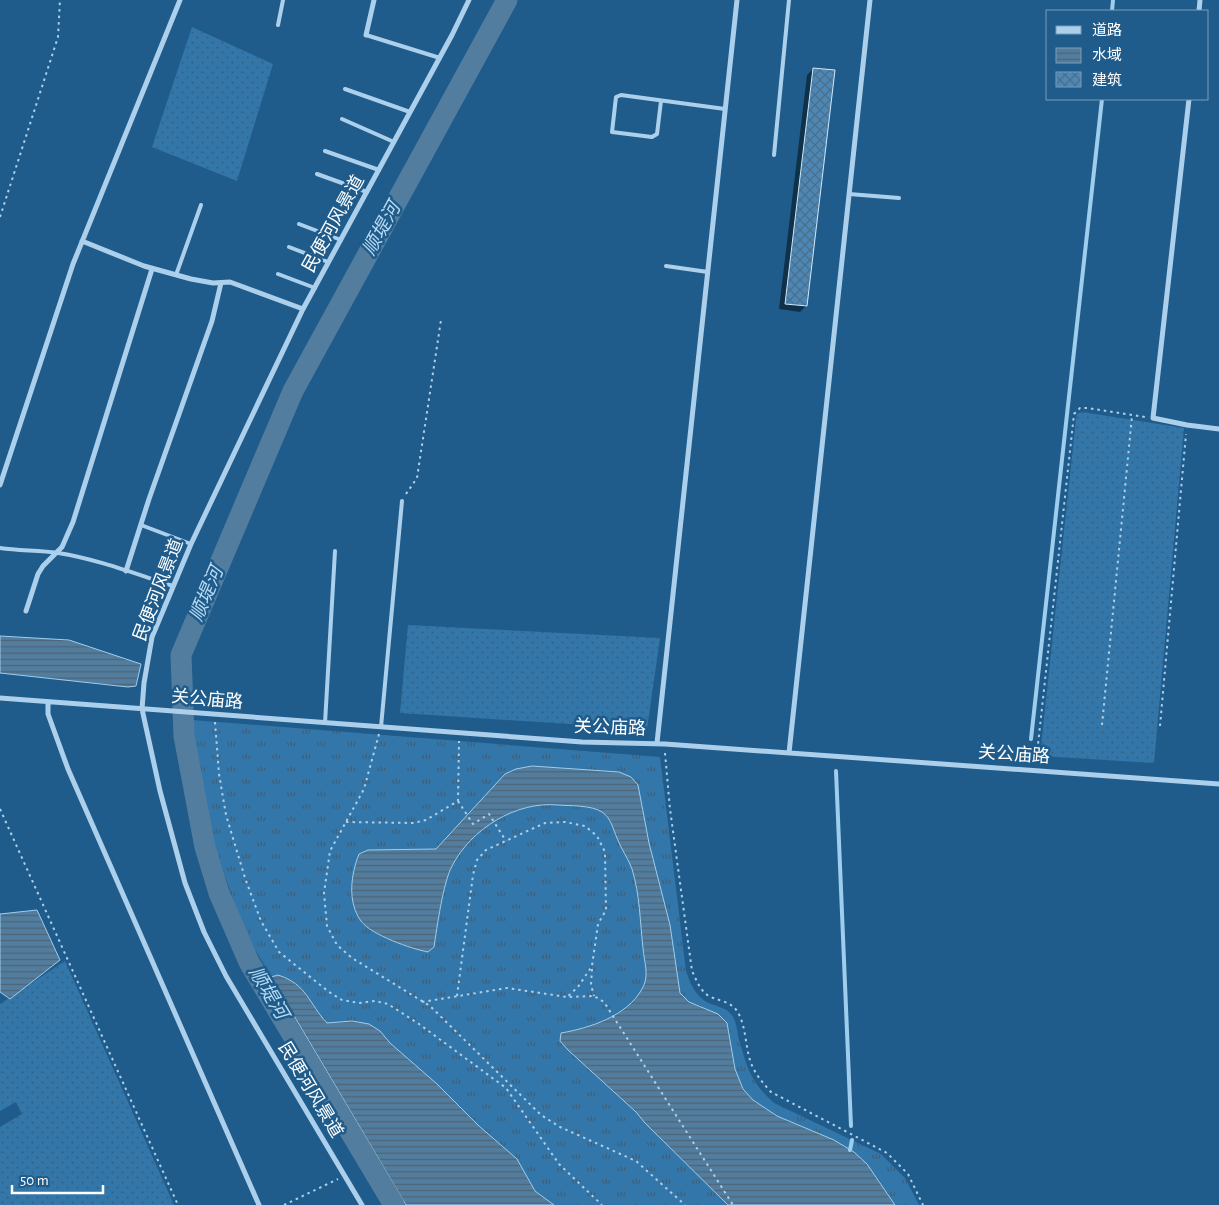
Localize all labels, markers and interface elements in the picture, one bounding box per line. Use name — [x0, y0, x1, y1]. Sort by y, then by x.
legend — [1046, 10, 1209, 100]
text: 道路 — [1092, 22, 1122, 38]
text: 水域 — [1092, 47, 1122, 63]
text: 建筑 — [1092, 72, 1122, 88]
street label: 民便河风景道 — [298, 171, 368, 276]
water label: 顺堤河 — [359, 195, 406, 259]
street label: 民便河风景道 — [129, 536, 187, 644]
water label: 顺堤河 — [186, 560, 228, 624]
street label: 关公庙路 — [170, 686, 244, 712]
street label: 关公庙路 — [574, 716, 646, 738]
street label: 关公庙路 — [977, 742, 1051, 766]
water label: 顺堤河 — [245, 963, 294, 1026]
street label: 民便河风景道 — [274, 1038, 347, 1141]
scale bar — [12, 1162, 104, 1194]
text: 50 m — [20, 1173, 49, 1188]

